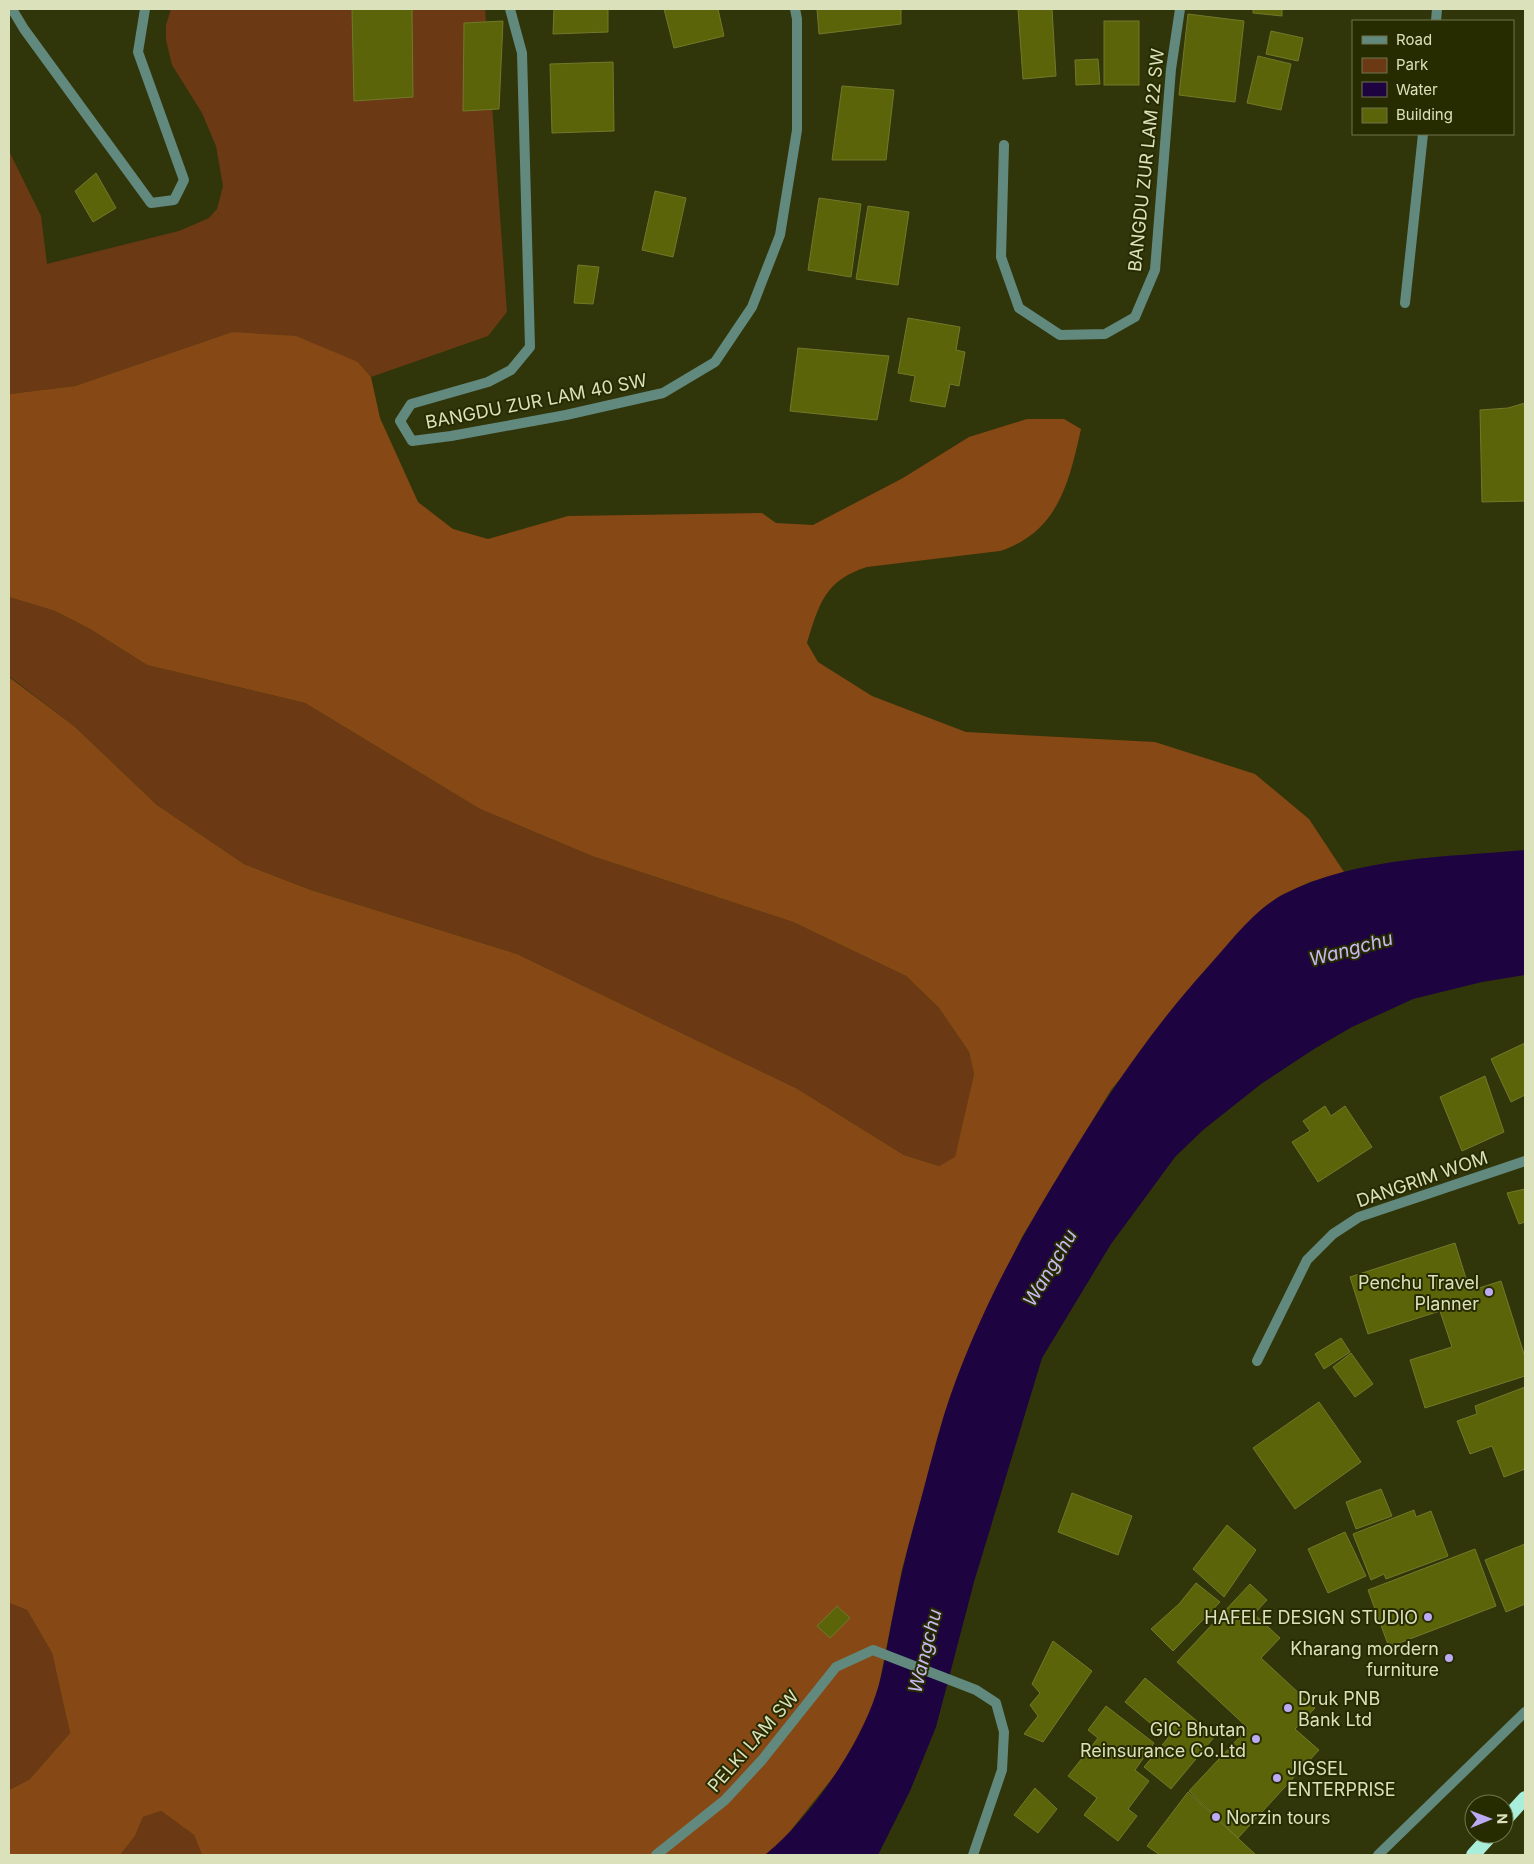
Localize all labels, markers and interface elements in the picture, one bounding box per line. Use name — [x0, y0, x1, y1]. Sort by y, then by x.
legend — [1352, 20, 1514, 135]
text: Road — [1396, 30, 1432, 49]
street label: BANGDU ZUR LAM 22 SW — [1124, 47, 1168, 273]
text: Park — [1396, 55, 1429, 74]
text: Water — [1396, 80, 1438, 99]
text: Building — [1396, 105, 1453, 124]
street label: BANGDU ZUR LAM 40 SW — [423, 369, 649, 433]
water label: Wangchu — [1307, 927, 1395, 971]
street label: DANGRIM WOM — [1354, 1147, 1490, 1211]
water label: Wangchu — [1018, 1225, 1082, 1311]
place label: Penchu Travel Planner — [1358, 1272, 1479, 1314]
marker: Penchu Travel Planner — [1483, 1286, 1495, 1298]
water label: Wangchu — [903, 1607, 947, 1695]
place label: HAFELE DESIGN STUDIO — [1204, 1607, 1418, 1628]
marker: HAFELE DESIGN STUDIO — [1422, 1611, 1434, 1623]
place label: Kharang mordern furniture — [1290, 1638, 1439, 1680]
marker: Kharang mordern furniture — [1443, 1652, 1455, 1664]
street label: PELKI LAM SW — [703, 1686, 803, 1796]
place label: Druk PNB Bank Ltd — [1298, 1688, 1380, 1730]
marker: Druk PNB Bank Ltd — [1282, 1702, 1294, 1714]
place label: GIC Bhutan Reinsurance Co.Ltd — [1080, 1719, 1246, 1761]
marker: GIC Bhutan Reinsurance Co.Ltd — [1250, 1733, 1262, 1745]
place label: JIGSEL ENTERPRISE — [1287, 1758, 1396, 1800]
marker: JIGSEL ENTERPRISE — [1271, 1772, 1283, 1784]
north arrow — [1464, 1794, 1514, 1844]
place label: Norzin tours — [1226, 1807, 1331, 1828]
marker: Norzin tours — [1210, 1811, 1222, 1823]
text: N — [1494, 1813, 1511, 1824]

